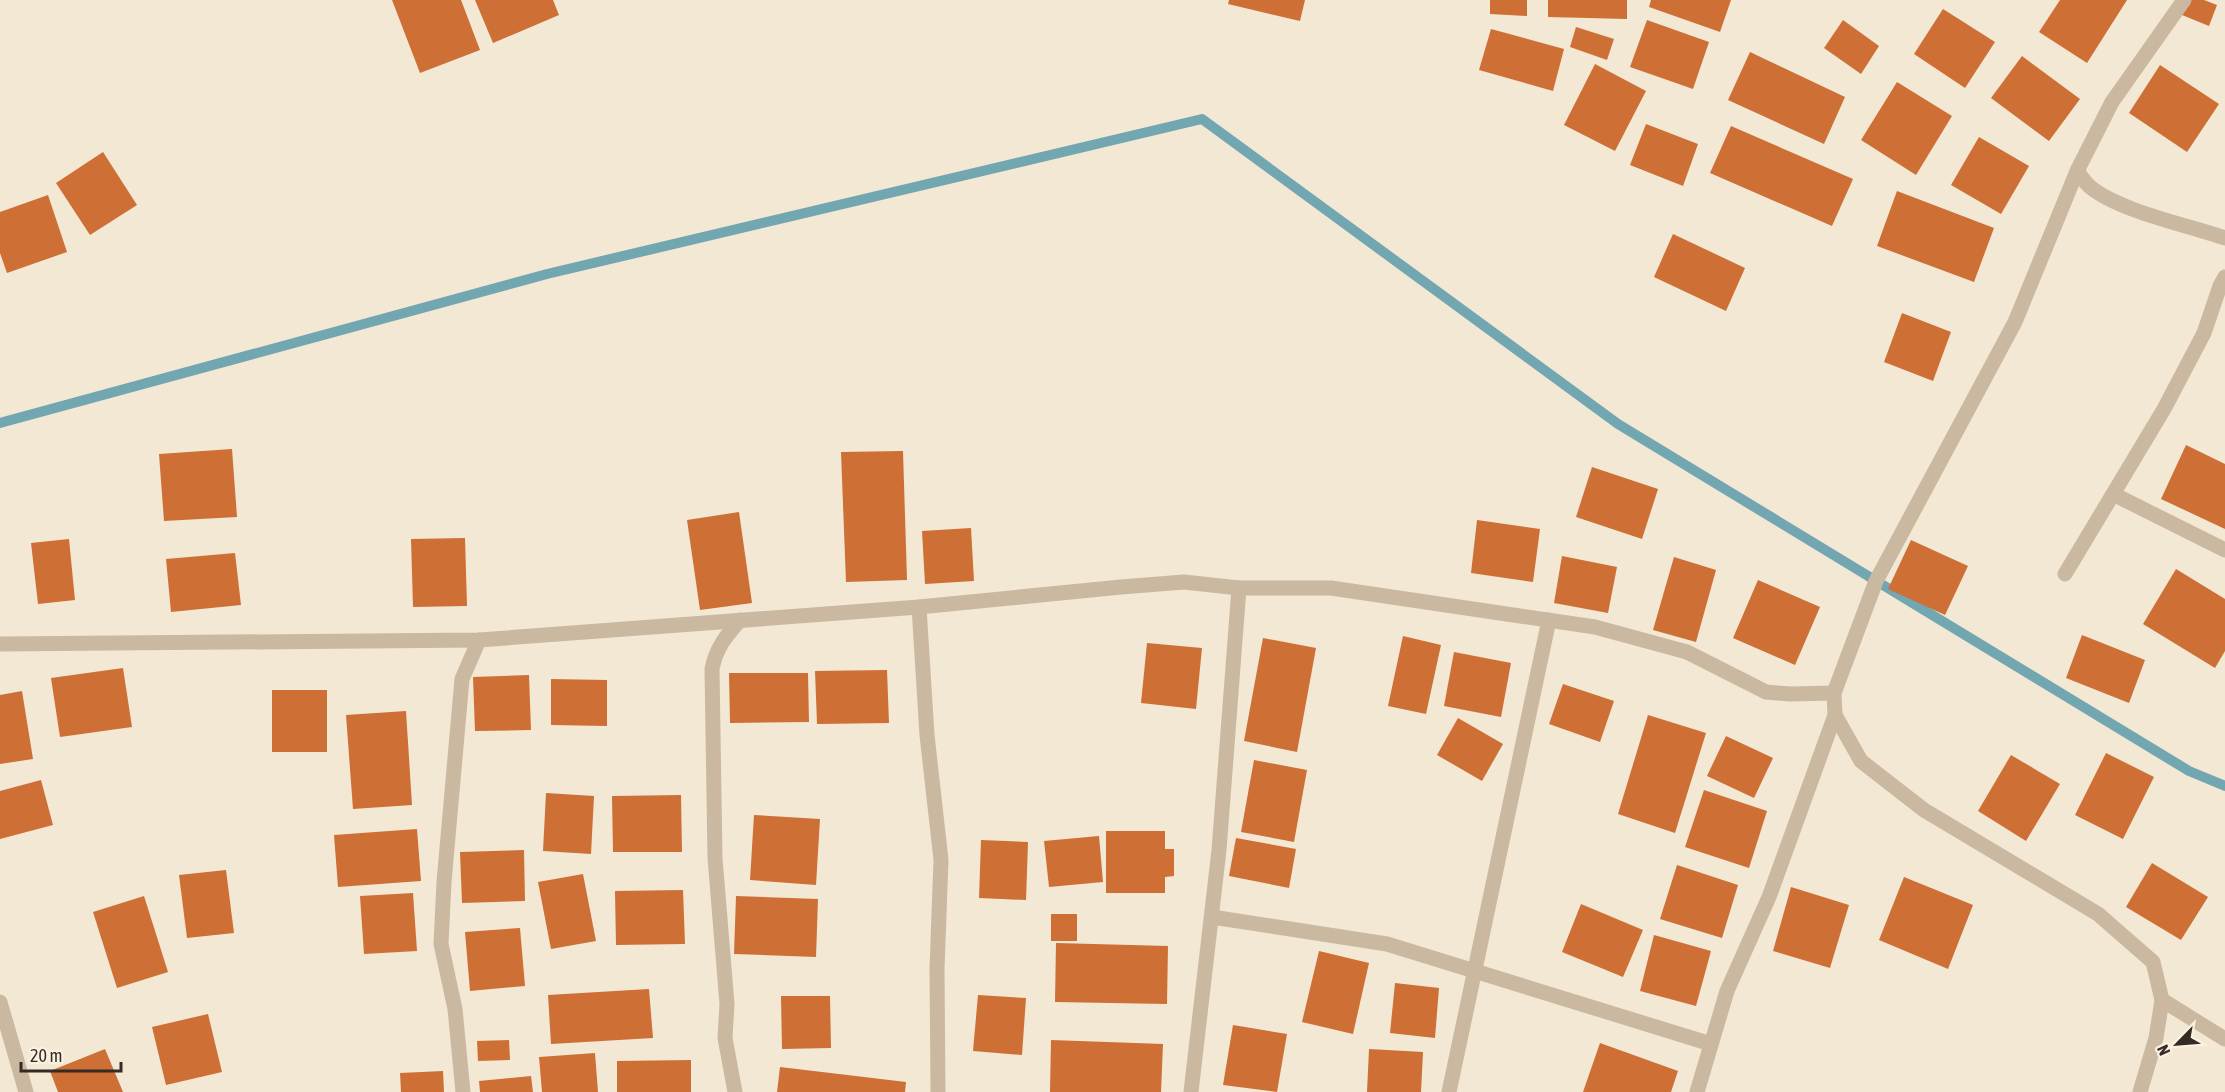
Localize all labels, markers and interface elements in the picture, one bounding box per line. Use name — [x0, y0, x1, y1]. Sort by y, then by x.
north arrow — [2147, 1014, 2207, 1074]
scale bar — [21, 1035, 122, 1073]
text: N — [2153, 1042, 2174, 1058]
text: 20 m — [30, 1045, 62, 1066]

